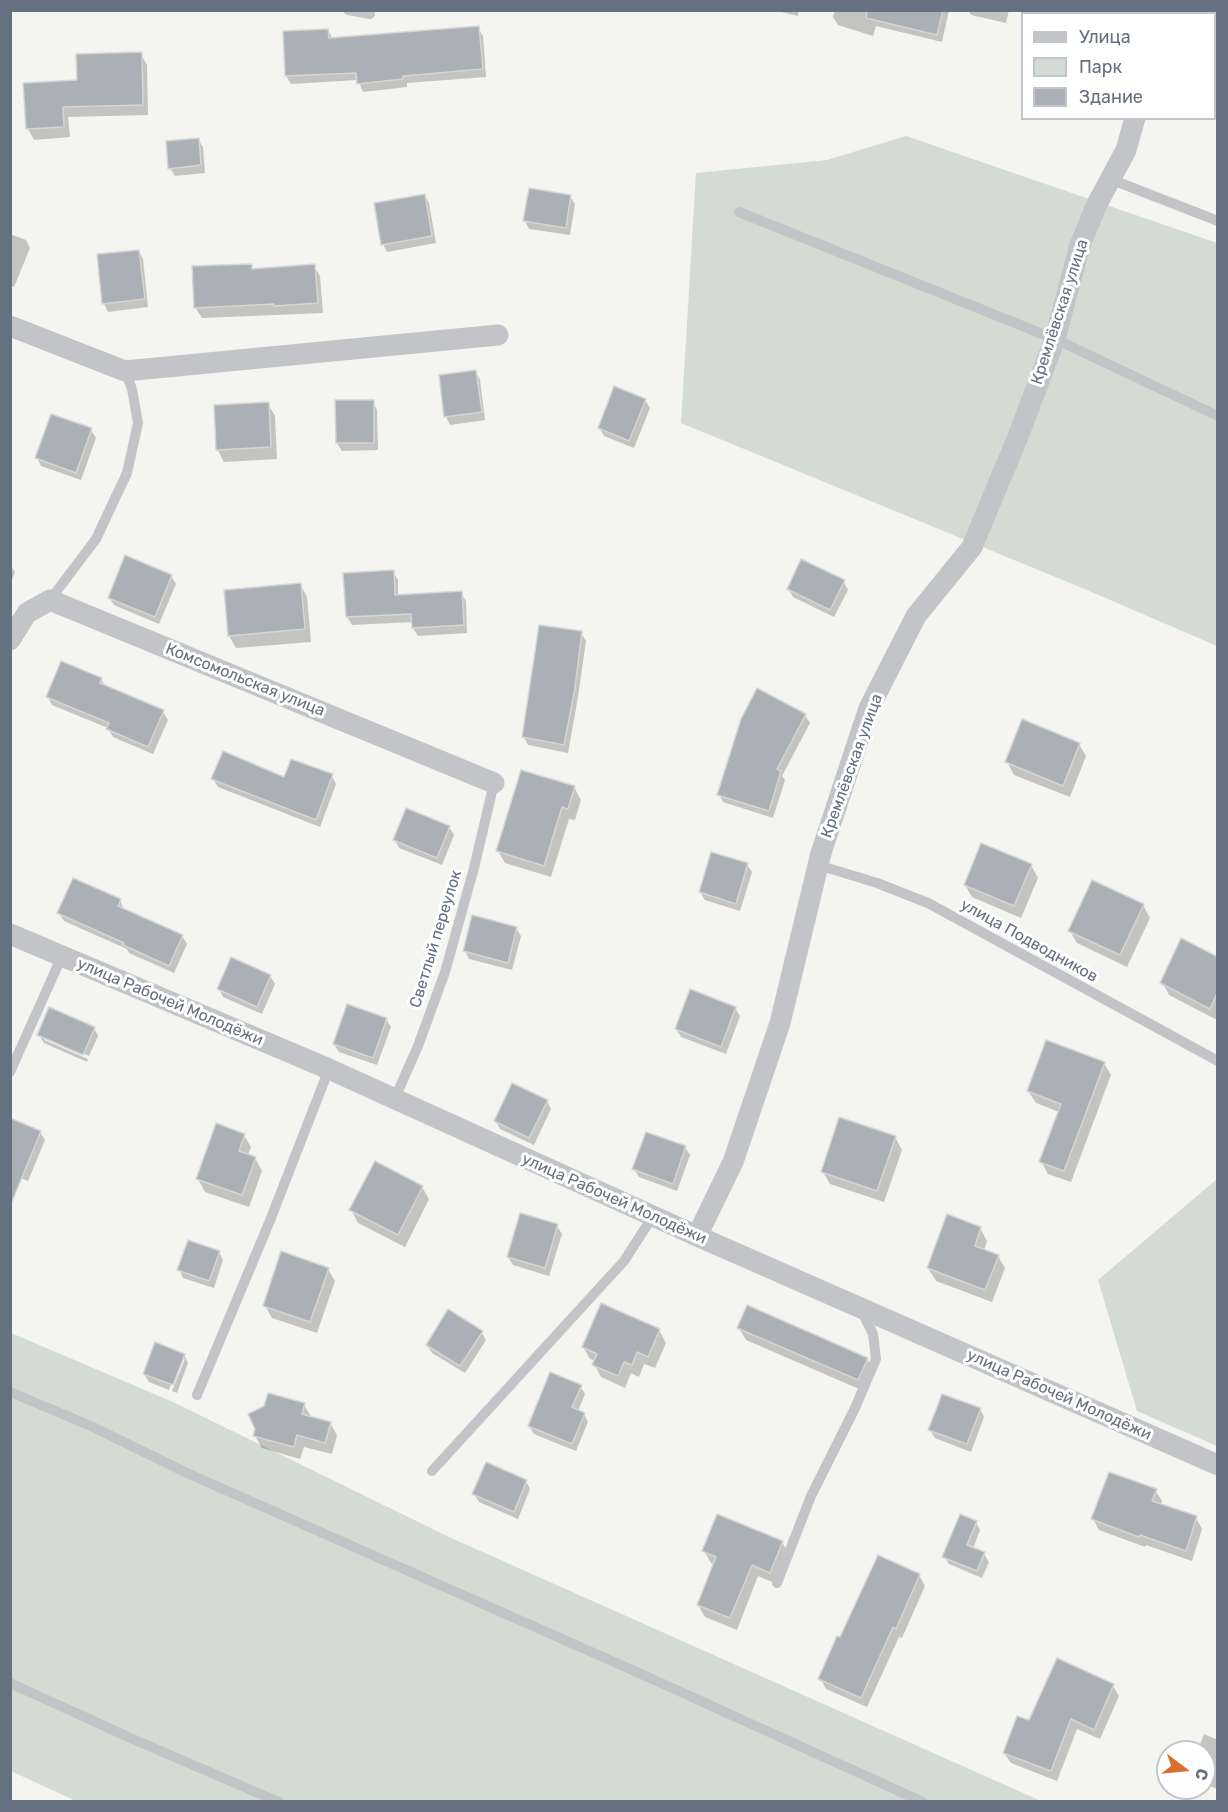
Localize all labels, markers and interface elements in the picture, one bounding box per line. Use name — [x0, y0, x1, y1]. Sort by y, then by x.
legend — [1021, 12, 1216, 120]
text: Улица — [1079, 26, 1131, 48]
text: Парк — [1079, 56, 1122, 78]
text: Здание — [1079, 86, 1143, 108]
street label: Кремлёвская улица — [1027, 237, 1093, 387]
street label: Комсомольская улица — [163, 639, 327, 721]
street label: Кремлёвская улица — [817, 691, 887, 841]
street label: Светлый переулок — [406, 868, 466, 1010]
street label: улица Подводников — [957, 895, 1101, 987]
street label: улица Рабочей Молодёжи — [74, 954, 266, 1050]
street label: улица Рабочей Молодёжи — [519, 1150, 709, 1248]
street label: улица Рабочей Молодёжи — [964, 1346, 1154, 1444]
north arrow — [1156, 1740, 1216, 1800]
text: С — [1191, 1767, 1213, 1783]

